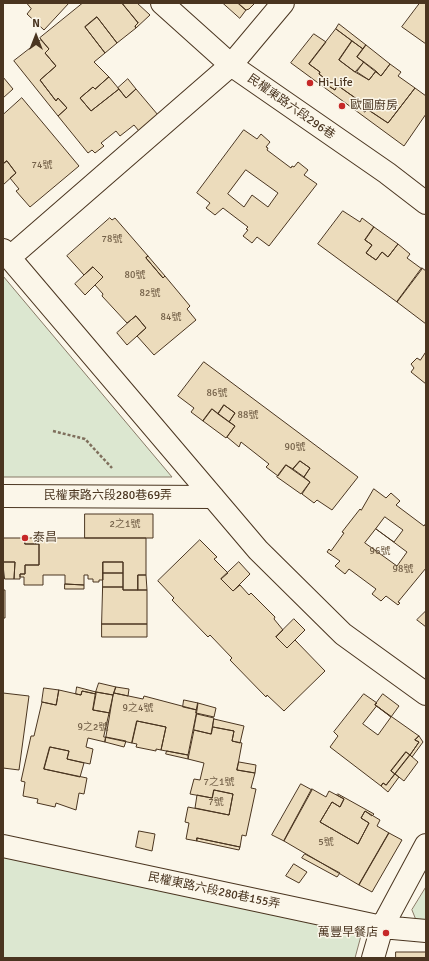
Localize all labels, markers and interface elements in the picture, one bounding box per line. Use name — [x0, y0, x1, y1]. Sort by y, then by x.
north arrow — [16, 16, 56, 56]
text: N — [32, 17, 40, 30]
street label: 民權東路六段296巷 — [245, 71, 337, 143]
place label: Hi-Life — [318, 76, 353, 90]
marker: Hi-Life — [305, 78, 315, 88]
place label: 歐圖廚房 — [350, 99, 398, 113]
marker: 歐圖廚房 — [337, 101, 347, 111]
house number: 74號 — [32, 159, 52, 171]
house number: 78號 — [102, 233, 122, 245]
house number: 80號 — [125, 269, 145, 281]
house number: 82號 — [140, 287, 160, 299]
house number: 84號 — [161, 311, 181, 323]
house number: 86號 — [207, 387, 227, 399]
house number: 88號 — [238, 409, 258, 421]
house number: 90號 — [285, 441, 305, 453]
street label: 民權東路六段280巷69弄 — [44, 489, 172, 503]
house number: 2之1號 — [110, 518, 140, 530]
place label: 泰昌 — [33, 531, 57, 545]
marker: 泰昌 — [20, 533, 30, 543]
house number: 96號 — [370, 545, 390, 557]
house number: 98號 — [393, 563, 413, 575]
house number: 9之4號 — [123, 702, 153, 714]
house number: 9之2號 — [78, 721, 108, 733]
house number: 7之1號 — [204, 776, 234, 788]
house number: 7號 — [208, 796, 224, 808]
house number: 5號 — [318, 836, 334, 848]
street label: 民權東路六段280巷155弄 — [147, 870, 281, 912]
place label: 萬豐早餐店 — [318, 926, 378, 940]
marker: 萬豐早餐店 — [381, 928, 391, 938]

